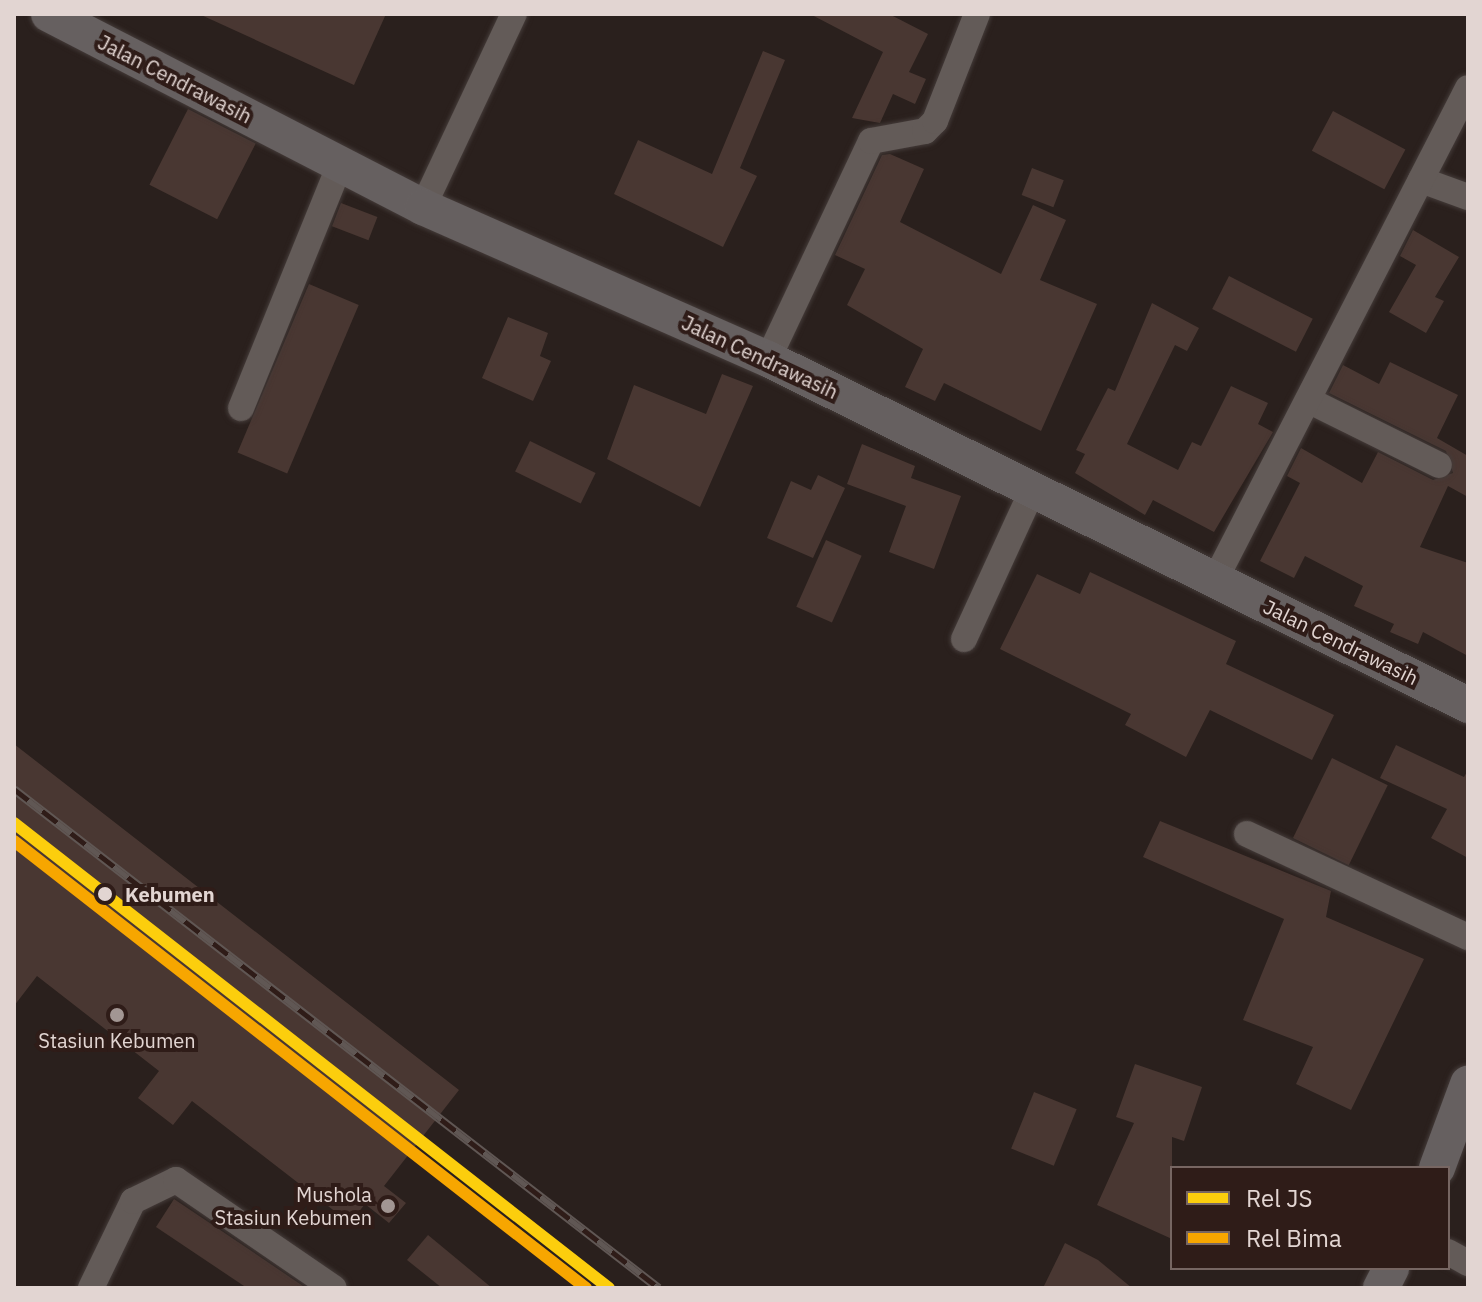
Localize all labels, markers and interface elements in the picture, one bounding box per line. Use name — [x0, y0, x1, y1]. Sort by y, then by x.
street label: Jalan Cendrawasih — [94, 30, 256, 128]
street label: Jalan Cendrawasih — [678, 310, 842, 404]
street label: Jalan Cendrawasih — [1260, 594, 1422, 690]
marker: Kebumen — [92, 881, 118, 907]
place label: Kebumen — [125, 882, 215, 906]
marker: Stasiun Kebumen — [108, 1006, 126, 1024]
place label: Stasiun Kebumen — [38, 1028, 196, 1052]
legend — [1170, 1166, 1450, 1270]
place label: Mushola Stasiun Kebumen — [215, 1182, 372, 1229]
text: Rel JS — [1246, 1182, 1313, 1214]
marker: Mushola Stasiun Kebumen — [379, 1197, 397, 1215]
text: Rel Bima — [1246, 1222, 1342, 1254]

